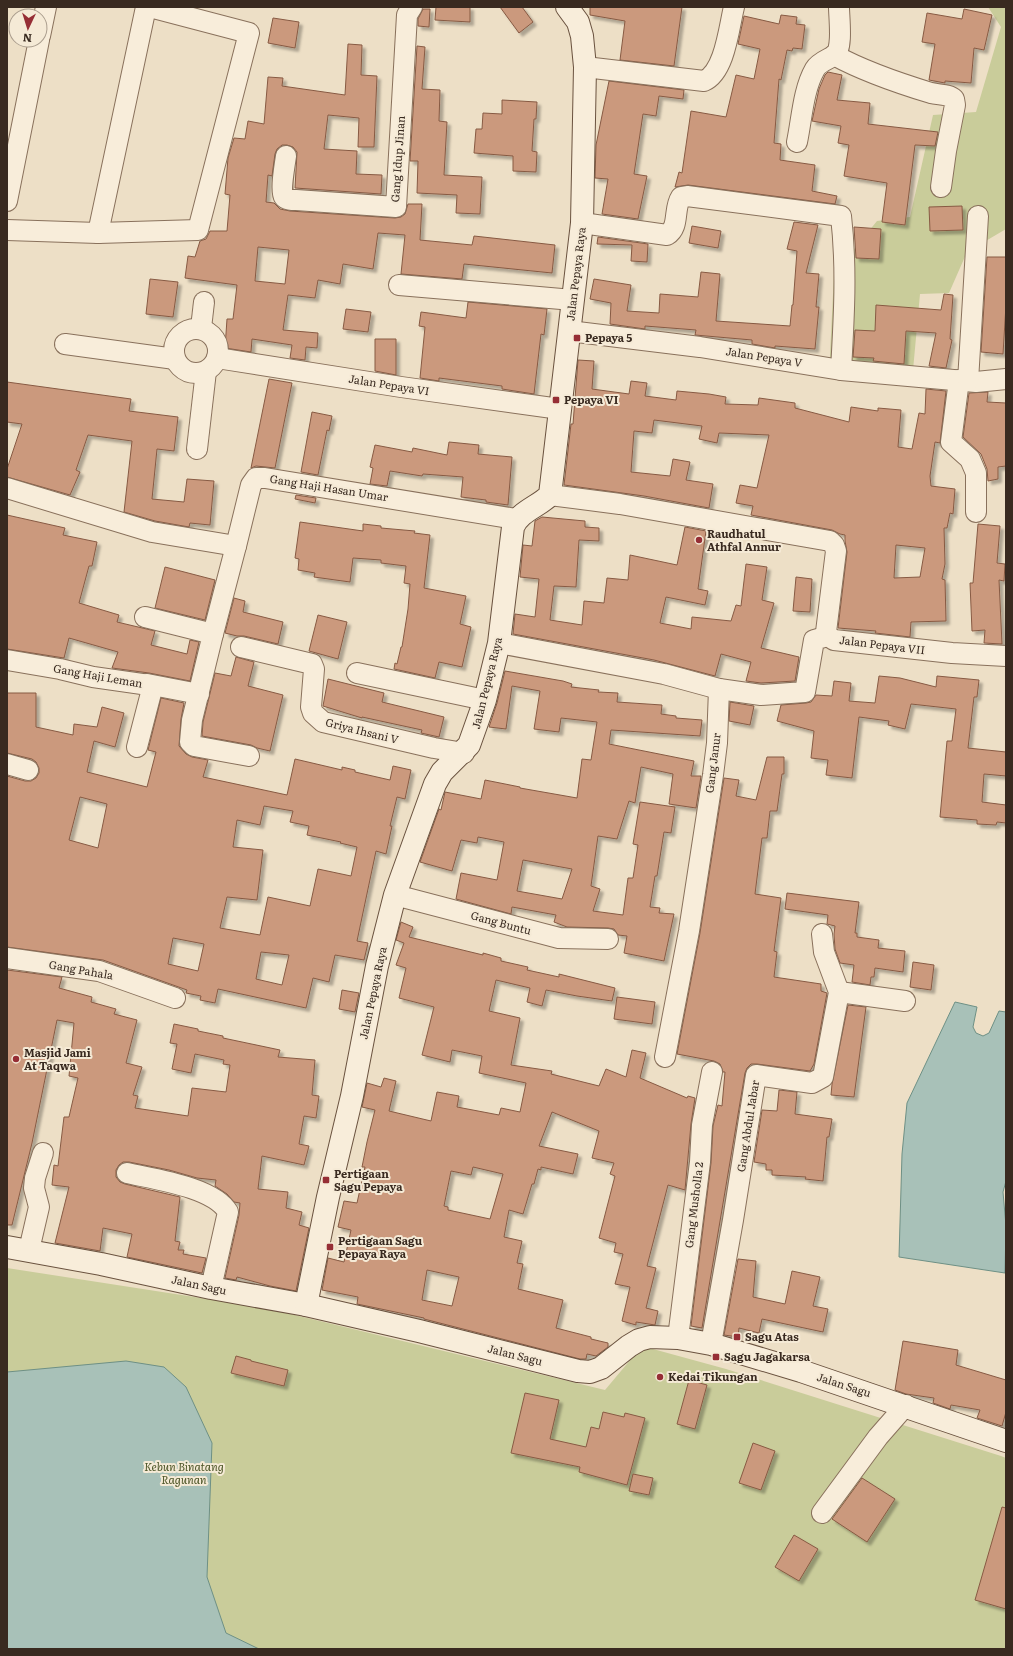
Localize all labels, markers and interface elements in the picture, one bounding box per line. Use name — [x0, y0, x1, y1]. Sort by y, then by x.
north arrow — [8, 8, 48, 48]
text: N — [22, 31, 32, 47]
street label: Gang Idup Jinan — [386, 115, 408, 203]
street label: Jalan Pepaya Raya — [561, 226, 589, 322]
place label: Pepaya 5 — [585, 329, 632, 345]
marker: Pepaya 5 — [572, 333, 582, 343]
street label: Jalan Pepaya V — [725, 342, 804, 370]
street label: Jalan Pepaya VI — [347, 370, 431, 398]
place label: Pepaya VI — [564, 391, 619, 407]
marker: Pepaya VI — [551, 395, 561, 405]
street label: Gang Haji Hasan Umar — [269, 470, 390, 504]
place label: Raudhatul Athfal Annur — [707, 525, 781, 554]
marker: Raudhatul Athfal Annur — [694, 535, 704, 545]
street label: Jalan Pepaya VII — [838, 631, 926, 657]
street label: Jalan Pepaya Raya — [467, 635, 505, 731]
street label: Gang Haji Leman — [52, 659, 144, 691]
street label: Griya Ihsani V — [324, 713, 400, 747]
street label: Gang Janur — [700, 731, 724, 794]
street label: Gang Buntu — [469, 906, 533, 938]
street label: Jalan Pepaya Raya — [354, 945, 390, 1041]
street label: Gang Pahala — [48, 955, 115, 983]
place label: Masjid Jami At Taqwa — [24, 1044, 91, 1073]
marker: Masjid Jami At Taqwa — [11, 1054, 21, 1064]
street label: Gang Abdul Jabar — [732, 1078, 762, 1173]
street label: Gang Musholla 2 — [680, 1160, 706, 1249]
place label: Pertigaan Sagu Pepaya — [334, 1165, 403, 1194]
marker: Pertigaan Sagu Pepaya — [321, 1175, 331, 1185]
place label: Pertigaan Sagu Pepaya Raya — [338, 1232, 423, 1261]
marker: Pertigaan Sagu Pepaya Raya — [325, 1242, 335, 1252]
street label: Jalan Sagu — [170, 1270, 228, 1298]
place label: Sagu Atas — [745, 1328, 799, 1344]
marker: Sagu Atas — [732, 1332, 742, 1342]
street label: Jalan Sagu — [486, 1339, 544, 1369]
place label: Sagu Jagakarsa — [724, 1348, 811, 1364]
marker: Sagu Jagakarsa — [711, 1352, 721, 1362]
place label: Kedai Tikungan — [668, 1368, 758, 1384]
street label: Jalan Sagu — [815, 1368, 873, 1400]
marker: Kedai Tikungan — [655, 1372, 665, 1382]
park label: Kebun Binatang Ragunan — [144, 1458, 224, 1487]

